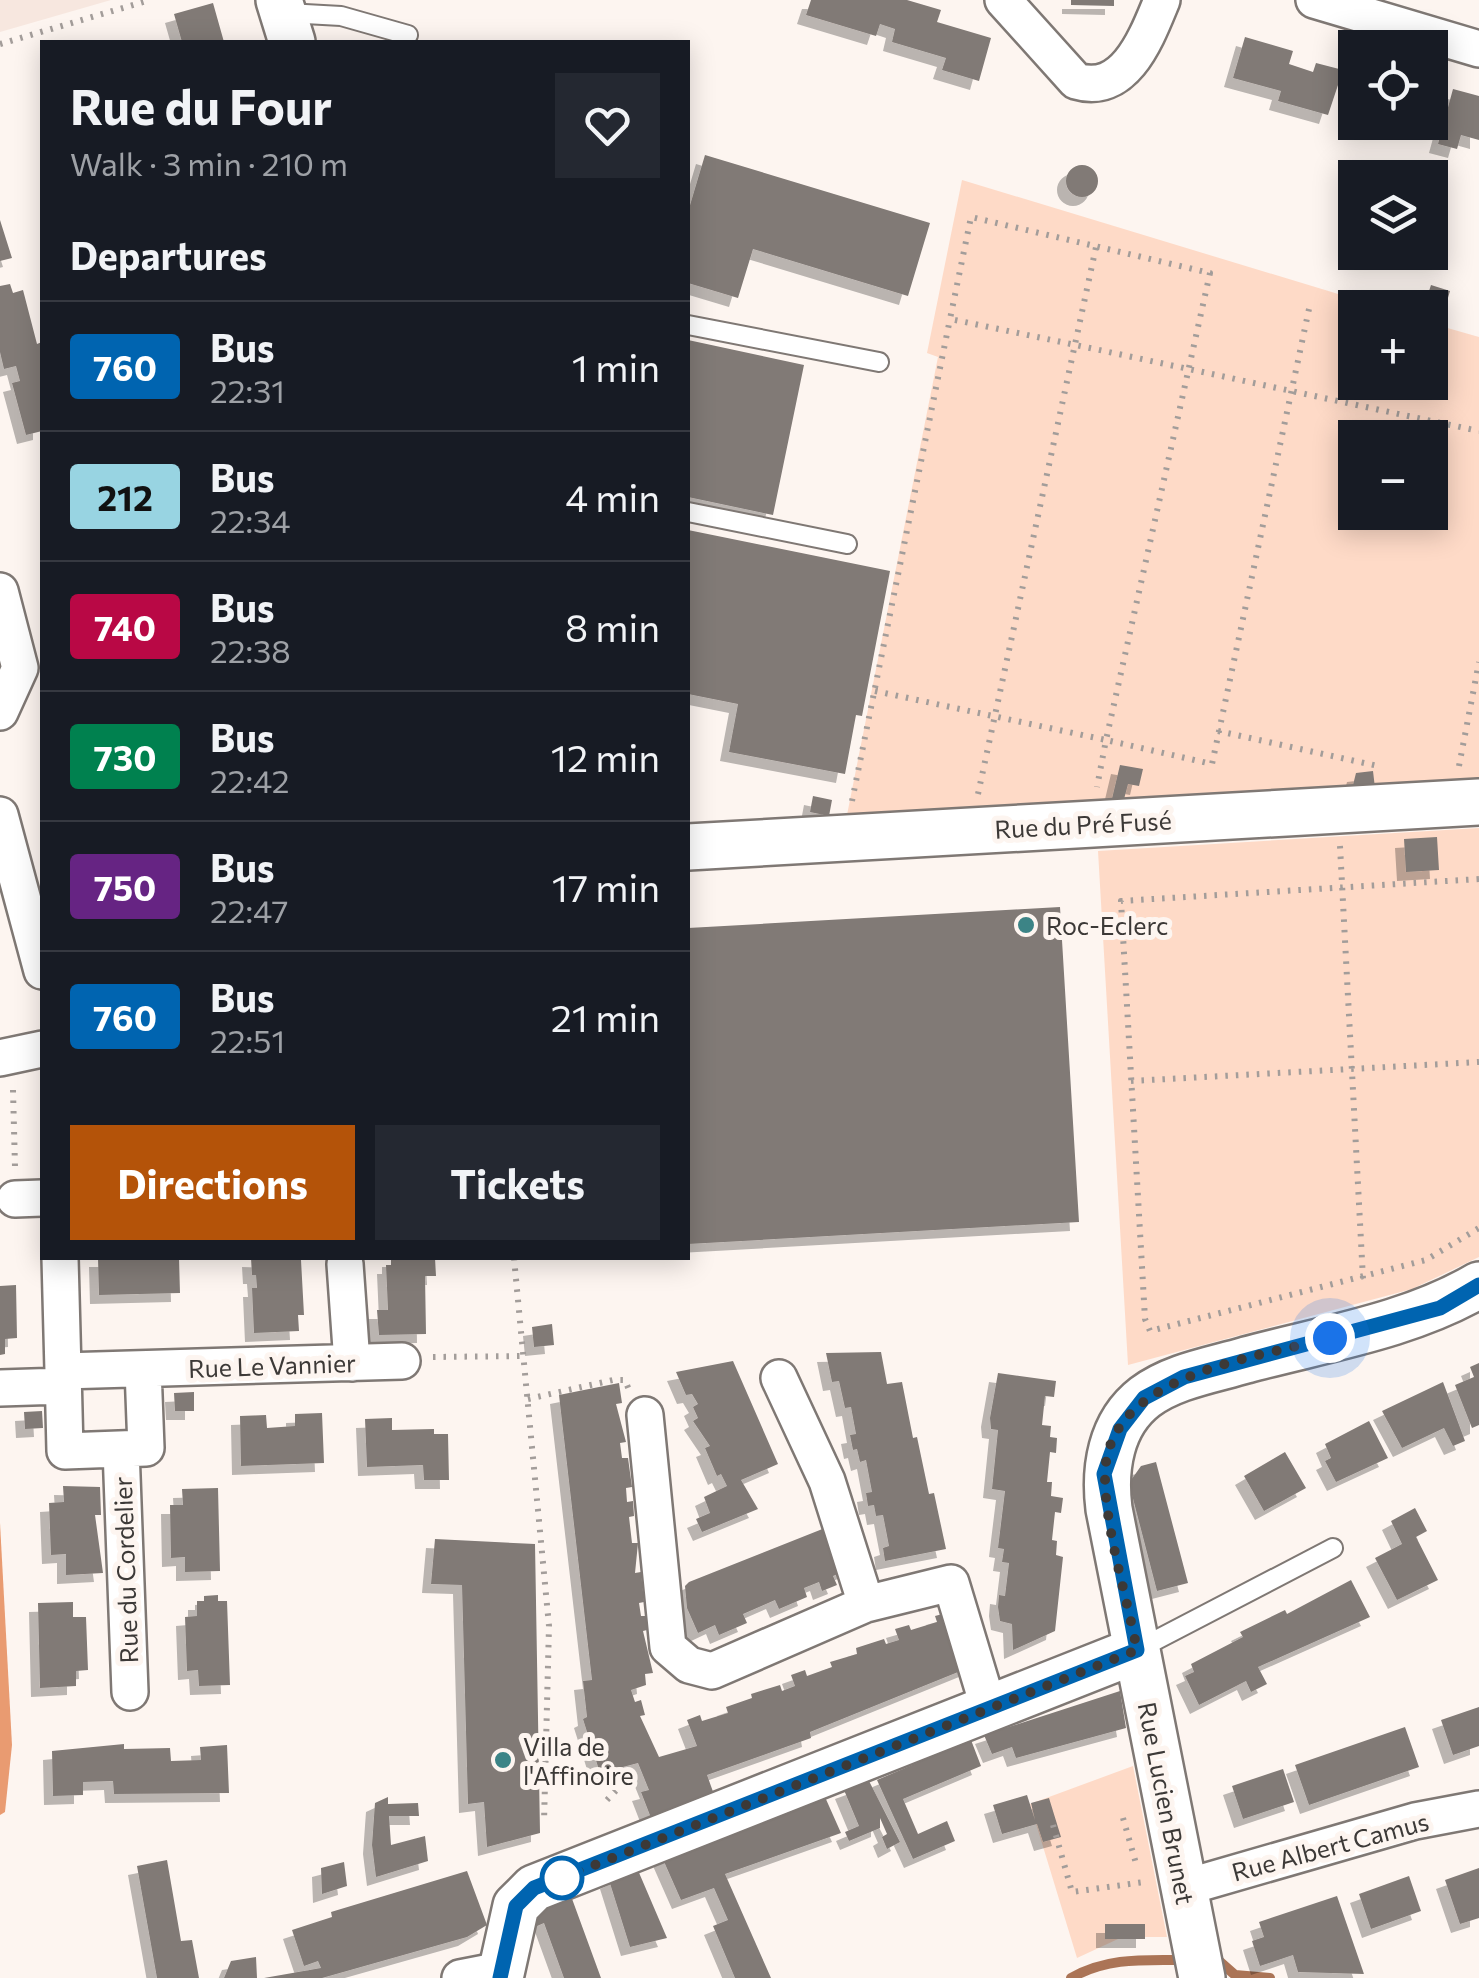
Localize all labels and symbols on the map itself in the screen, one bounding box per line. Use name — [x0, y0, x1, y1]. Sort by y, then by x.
street label: Rue du Pré Fusé — [994, 804, 1172, 844]
place label: Roc-Eclerc — [1046, 910, 1168, 940]
marker: Roc-Eclerc — [1015, 914, 1037, 936]
your location — [1305, 1313, 1355, 1363]
street label: Rue Le Vannier — [188, 1347, 356, 1383]
street label: Rue du Cordelier — [107, 1476, 143, 1664]
street label: Rue Lucien Brunet — [1133, 1699, 1201, 1907]
place label: Villa de l'Affinoire — [523, 1731, 634, 1790]
marker: Villa de l'Affinoire — [492, 1749, 514, 1771]
street label: Rue Albert Camus — [1228, 1805, 1432, 1887]
unlabelled marker — [541, 1857, 583, 1899]

